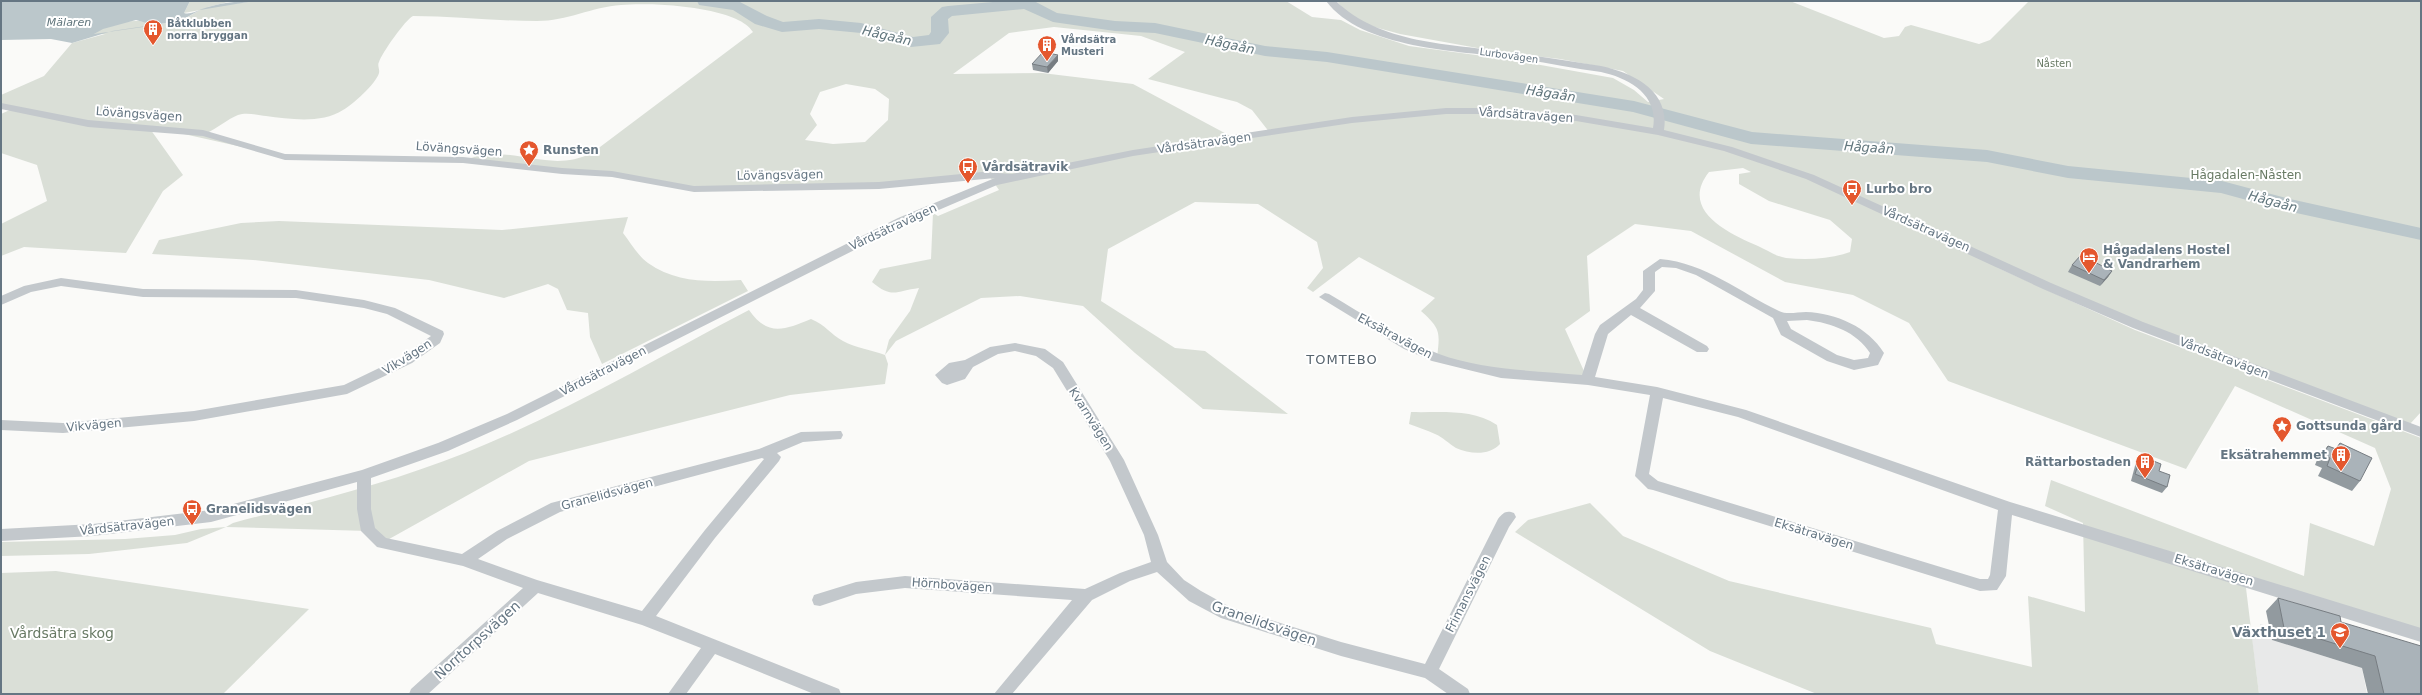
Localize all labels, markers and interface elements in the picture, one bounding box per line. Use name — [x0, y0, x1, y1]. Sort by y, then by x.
water label: Mälaren — [47, 16, 91, 29]
place label: Båtklubben norra bryggan — [167, 17, 248, 41]
building icon: Båtklubben norra bryggan — [142, 18, 164, 46]
water label: Hågaån — [861, 23, 913, 48]
water label: Hågaån — [1204, 32, 1256, 57]
place label: Vårdsätra Musteri — [1061, 33, 1116, 57]
building icon: Vårdsätra Musteri — [1036, 34, 1058, 62]
street label: Lurbovägen — [1479, 46, 1539, 65]
park label: Nåsten — [2036, 57, 2072, 69]
water label: Hågaån — [1525, 82, 1577, 105]
street label: Lövängsvägen — [95, 104, 183, 124]
street label: Vårdsätravägen — [1478, 105, 1574, 125]
street label: Vårdsätravägen — [1156, 129, 1252, 157]
water label: Hågaån — [1843, 138, 1895, 157]
street label: Lövängsvägen — [415, 139, 503, 159]
place icon: Runsten — [518, 139, 540, 167]
place label: Runsten — [543, 143, 599, 157]
bus stop icon: Vårdsätravik — [957, 156, 979, 184]
place label: Vårdsätravik — [982, 160, 1069, 174]
street label: Lövängsvägen — [736, 167, 824, 183]
park label: Hågadalen-Nåsten — [2190, 168, 2302, 182]
bus stop icon: Lurbo bro — [1841, 178, 1863, 206]
place label: Lurbo bro — [1866, 182, 1932, 196]
water label: Hågaån — [2247, 188, 2299, 215]
street label: Vårdsätravägen — [847, 201, 939, 253]
street label: Vårdsätravägen — [1880, 203, 1972, 255]
place label: Hågadalens Hostel & Vandrarhem — [2103, 243, 2230, 271]
hotel icon: Hågadalens Hostel & Vandrarhem — [2078, 246, 2100, 274]
street label: Eksätravägen — [1355, 311, 1435, 361]
street label: Vårdsätravägen — [2177, 335, 2271, 381]
street label: Vikvägen — [380, 336, 434, 378]
street label: Vårdsätravägen — [558, 343, 648, 399]
district label: TOMTEBO — [1305, 352, 1378, 367]
street label: Kvarnvägen — [1066, 385, 1116, 453]
place icon: Gottsunda gård — [2271, 415, 2293, 443]
street label: Vikvägen — [66, 416, 122, 434]
place label: Gottsunda gård — [2296, 419, 2402, 433]
building icon: Eksätrahemmet — [2330, 444, 2352, 472]
place label: Eksätrahemmet — [2220, 448, 2327, 462]
building icon: Rättarbostaden — [2134, 451, 2156, 479]
place label: Rättarbostaden — [2025, 455, 2131, 469]
street label: Granelidsvägen — [560, 475, 654, 513]
bus stop icon: Granelidsvägen — [181, 498, 203, 526]
place label: Granelidsvägen — [206, 502, 312, 516]
street label: Vårdsätravägen — [79, 514, 175, 538]
street label: Eksätravägen — [1773, 515, 1855, 553]
street label: Eksätravägen — [2173, 551, 2255, 589]
street label: Frimansvägen — [1443, 553, 1493, 635]
street label: Hörnbovägen — [911, 575, 993, 595]
street label: Norrtorpsvägen — [431, 597, 523, 683]
street label: Granelidsvägen — [1209, 598, 1319, 648]
school or university icon: Växthuset 1 — [2329, 621, 2351, 649]
place label: Växthuset 1 — [2232, 624, 2326, 640]
park label: Vårdsätra skog — [10, 625, 114, 641]

